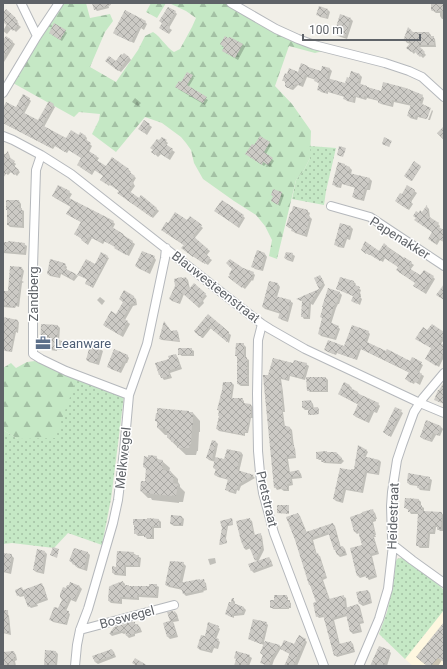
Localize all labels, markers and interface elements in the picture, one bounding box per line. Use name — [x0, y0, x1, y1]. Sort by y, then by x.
scale bar — [303, 16, 420, 42]
text: 100 m — [309, 23, 343, 37]
street label: Papenakker — [367, 214, 433, 263]
street label: Blauwesteenstraat — [169, 248, 263, 326]
street label: Zandberg — [26, 266, 41, 322]
office icon: Leanware — [34, 334, 52, 352]
place label: Leanware — [55, 336, 111, 351]
street label: Melkwegel — [112, 426, 134, 490]
street label: Pretstraat — [253, 469, 281, 529]
street label: Heidestraat — [384, 482, 402, 550]
street label: Boswegel — [98, 602, 156, 632]

